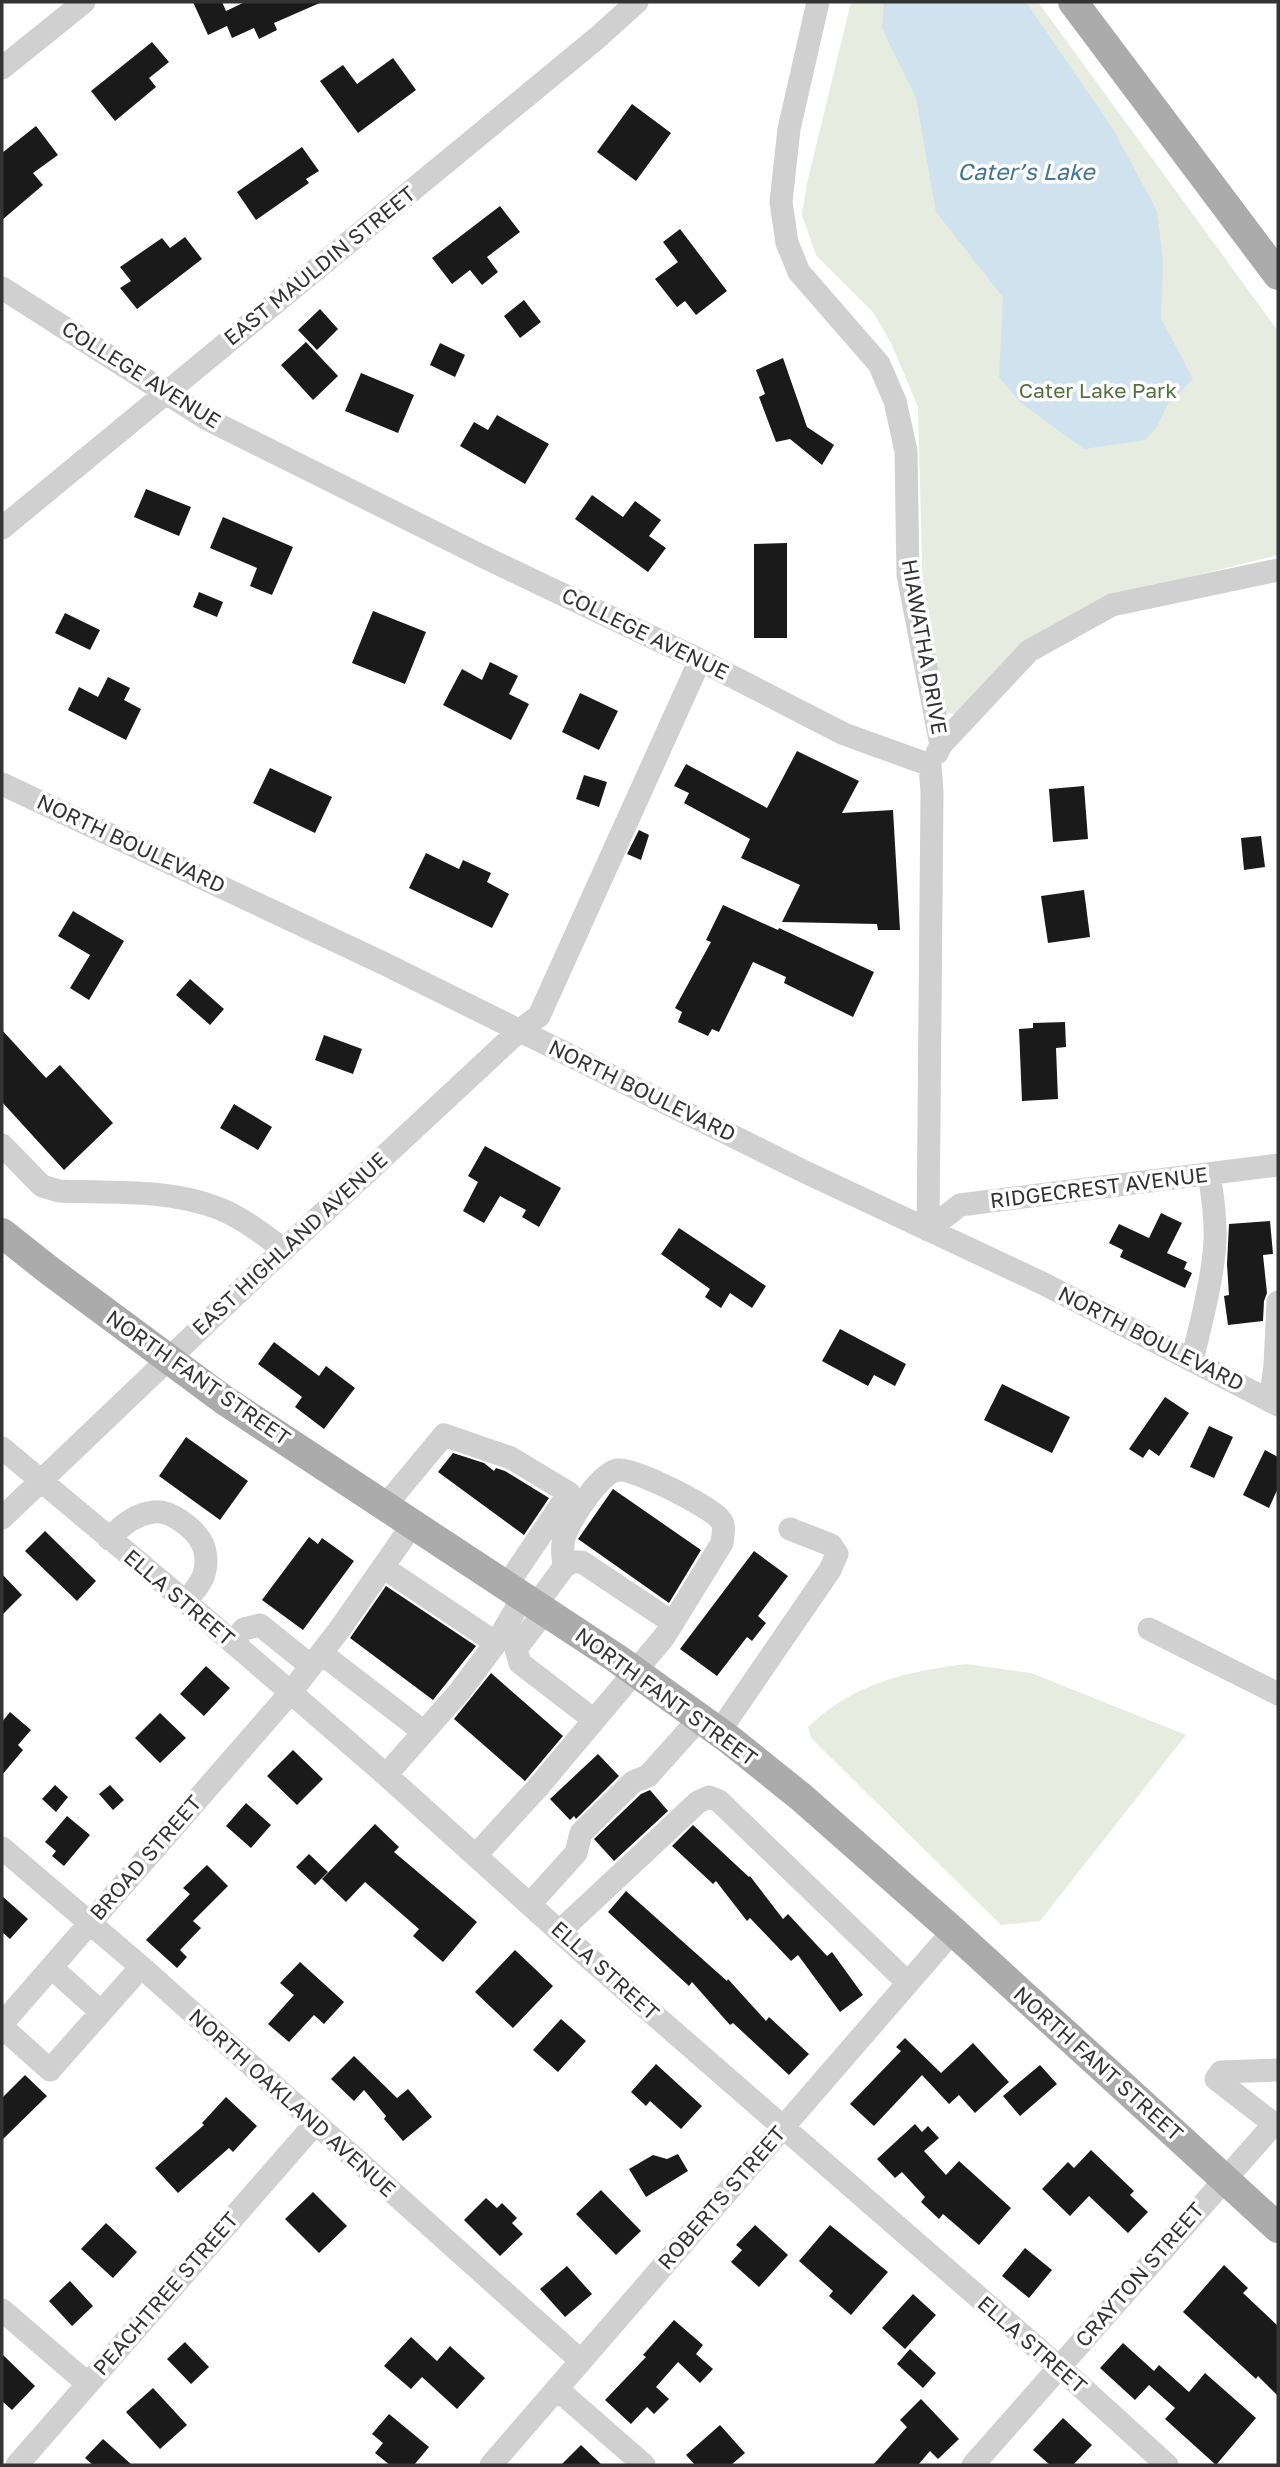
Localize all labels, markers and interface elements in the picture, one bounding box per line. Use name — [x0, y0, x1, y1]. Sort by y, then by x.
water label: Cater’s Lake — [957, 157, 1096, 185]
street label: EAST MAULDIN STREET — [218, 180, 420, 350]
street label: COLLEGE AVENUE — [57, 315, 226, 434]
park label: Cater Lake Park — [1019, 377, 1177, 403]
street label: HIAWATHA DRIVE — [897, 557, 953, 736]
street label: COLLEGE AVENUE — [558, 581, 733, 685]
street label: NORTH BOULEVARD — [33, 788, 230, 898]
street label: NORTH BOULEVARD — [545, 1034, 740, 1147]
street label: EAST HIGHLAND AVENUE — [186, 1146, 392, 1340]
street label: RIDGECREST AVENUE — [989, 1161, 1209, 1213]
street label: NORTH BOULEVARD — [1054, 1280, 1249, 1396]
street label: NORTH FANT STREET — [102, 1304, 296, 1451]
street label: ELLA STREET — [119, 1544, 240, 1651]
street label: NORTH FANT STREET — [570, 1621, 763, 1771]
street label: BROAD STREET — [84, 1790, 207, 1925]
street label: ELLA STREET — [546, 1915, 665, 2025]
street label: NORTH FANT STREET — [1009, 1980, 1189, 2146]
street label: NORTH OAKLAND AVENUE — [184, 2003, 401, 2202]
street label: ROBERTS STREET — [652, 2120, 791, 2274]
street label: CRAYTON STREET — [1069, 2197, 1209, 2352]
street label: PEACHTREE STREET — [87, 2206, 243, 2380]
street label: ELLA STREET — [973, 2290, 1093, 2399]

